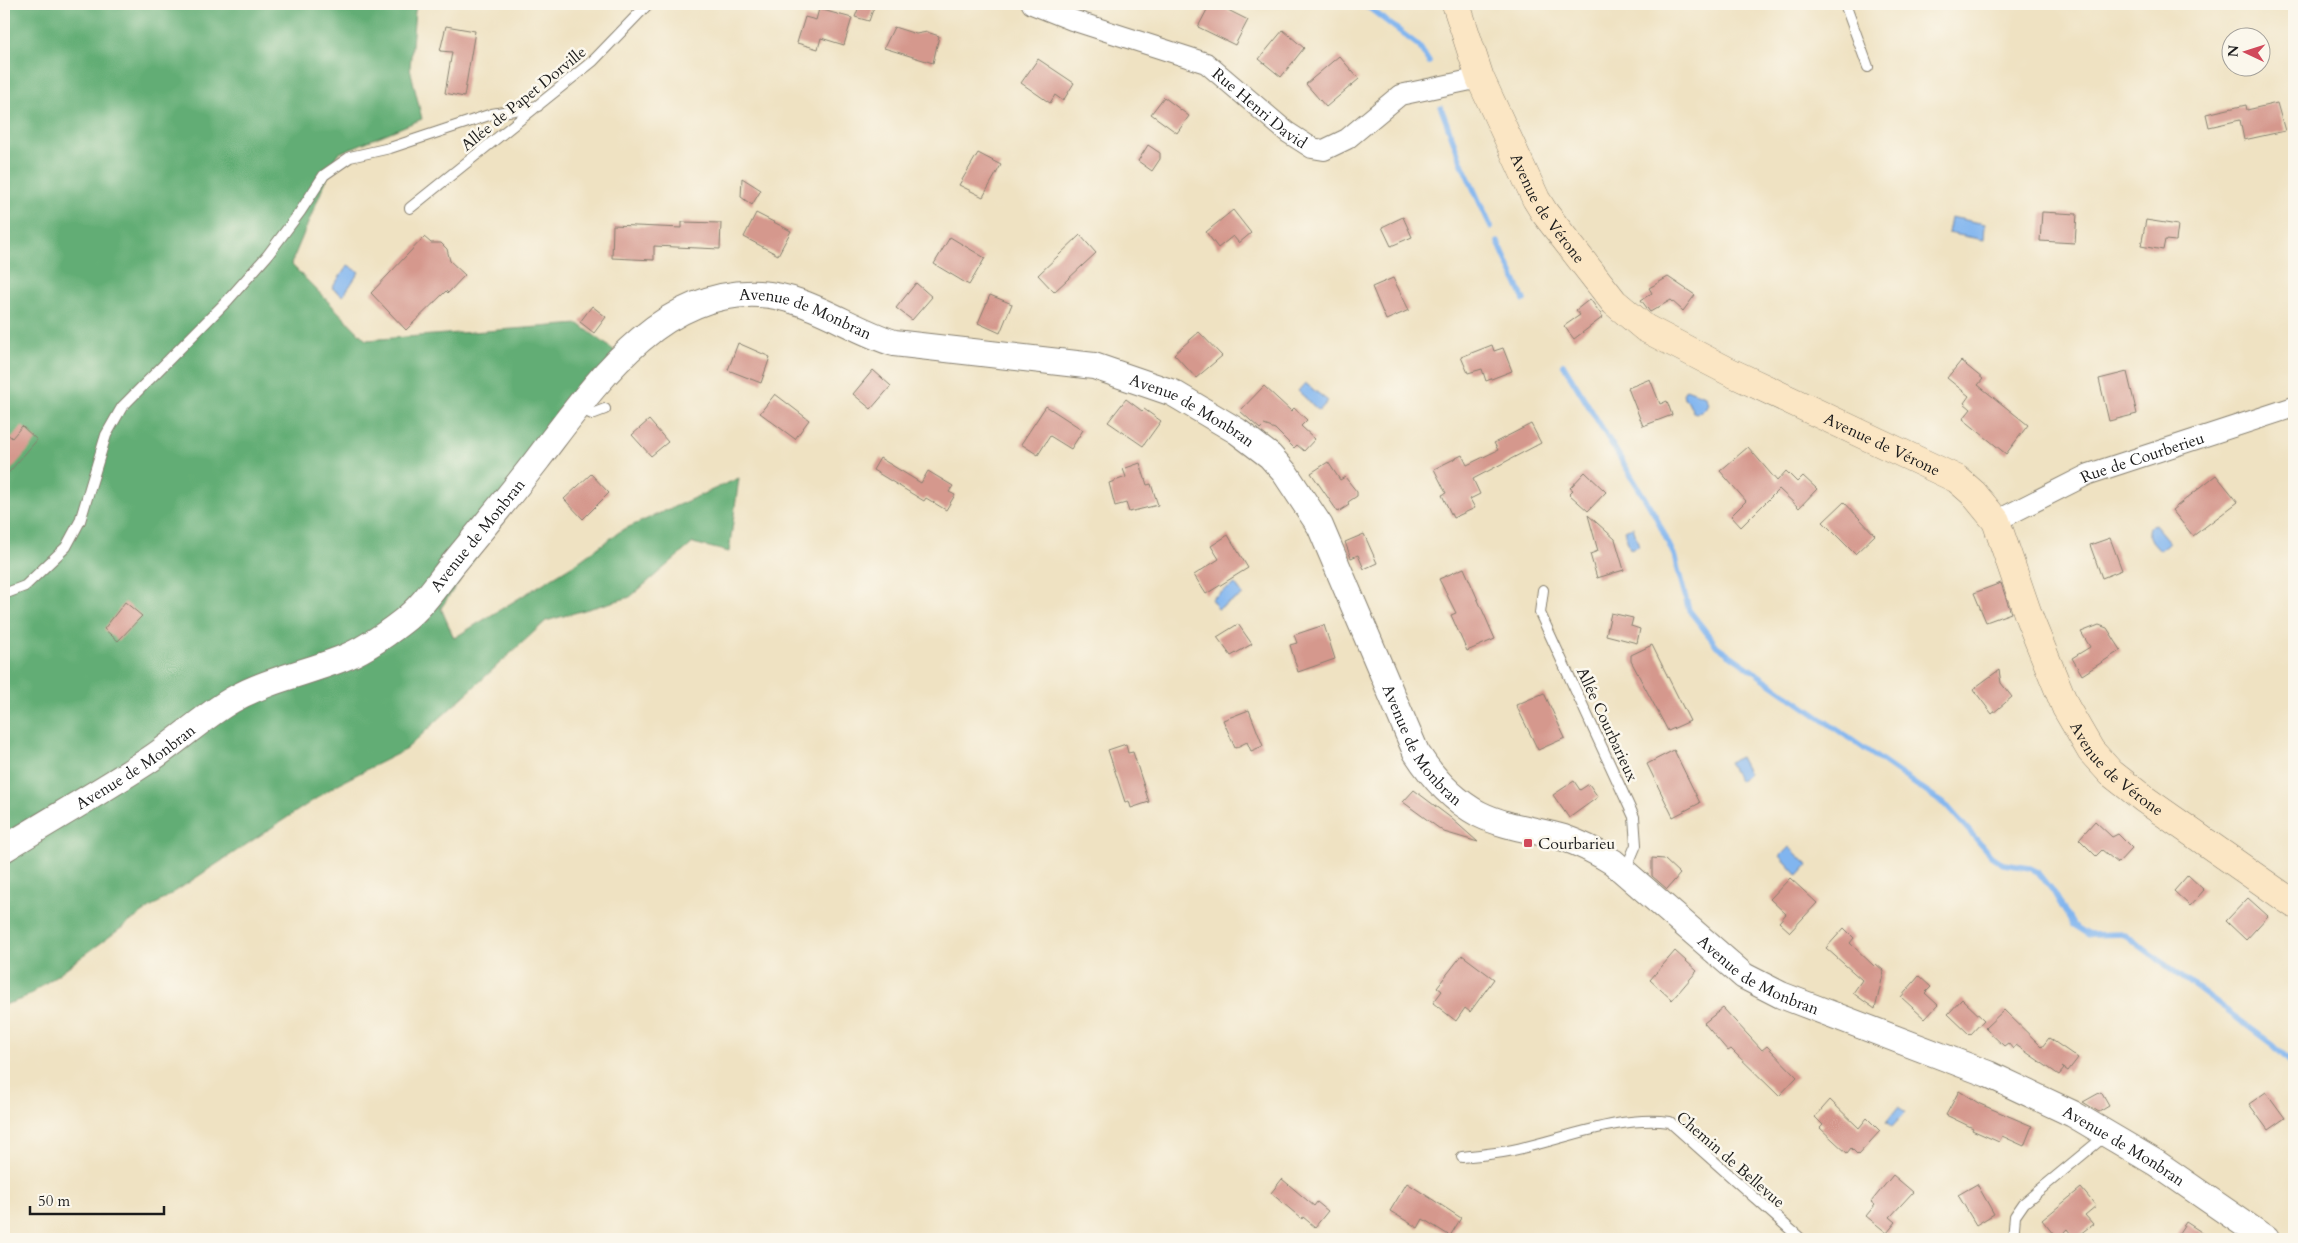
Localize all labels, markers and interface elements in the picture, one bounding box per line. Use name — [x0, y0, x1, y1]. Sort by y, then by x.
north arrow — [2220, 28, 2270, 78]
street label: Allée de Papet Dorville — [456, 41, 591, 156]
text: N — [2224, 44, 2243, 58]
street label: Rue Henri David — [1207, 63, 1312, 154]
street label: Avenue de Vérone — [1504, 150, 1590, 268]
street label: Avenue de Monbran — [738, 284, 875, 345]
street label: Avenue de Monbran — [1126, 369, 1259, 453]
street label: Avenue de Vérone — [1820, 408, 1944, 482]
street label: Rue de Courberieu — [2077, 427, 2207, 489]
street label: Avenue de Monbran — [426, 474, 530, 597]
street label: Allée Courbarieux — [1571, 664, 1643, 785]
street label: Avenue de Monbran — [1377, 681, 1466, 811]
street label: Avenue de Vérone — [2064, 718, 2168, 821]
street label: Avenue de Monbran — [72, 719, 200, 815]
place label: Courbarieu — [1538, 833, 1616, 855]
marker: Courbarieu — [1522, 837, 1534, 849]
street label: Avenue de Monbran — [1692, 930, 1822, 1020]
street label: Avenue de Monbran — [2059, 1101, 2189, 1192]
street label: Chemin de Bellevue — [1671, 1106, 1789, 1213]
scale bar — [30, 1183, 164, 1215]
text: 50 m — [38, 1191, 70, 1211]

